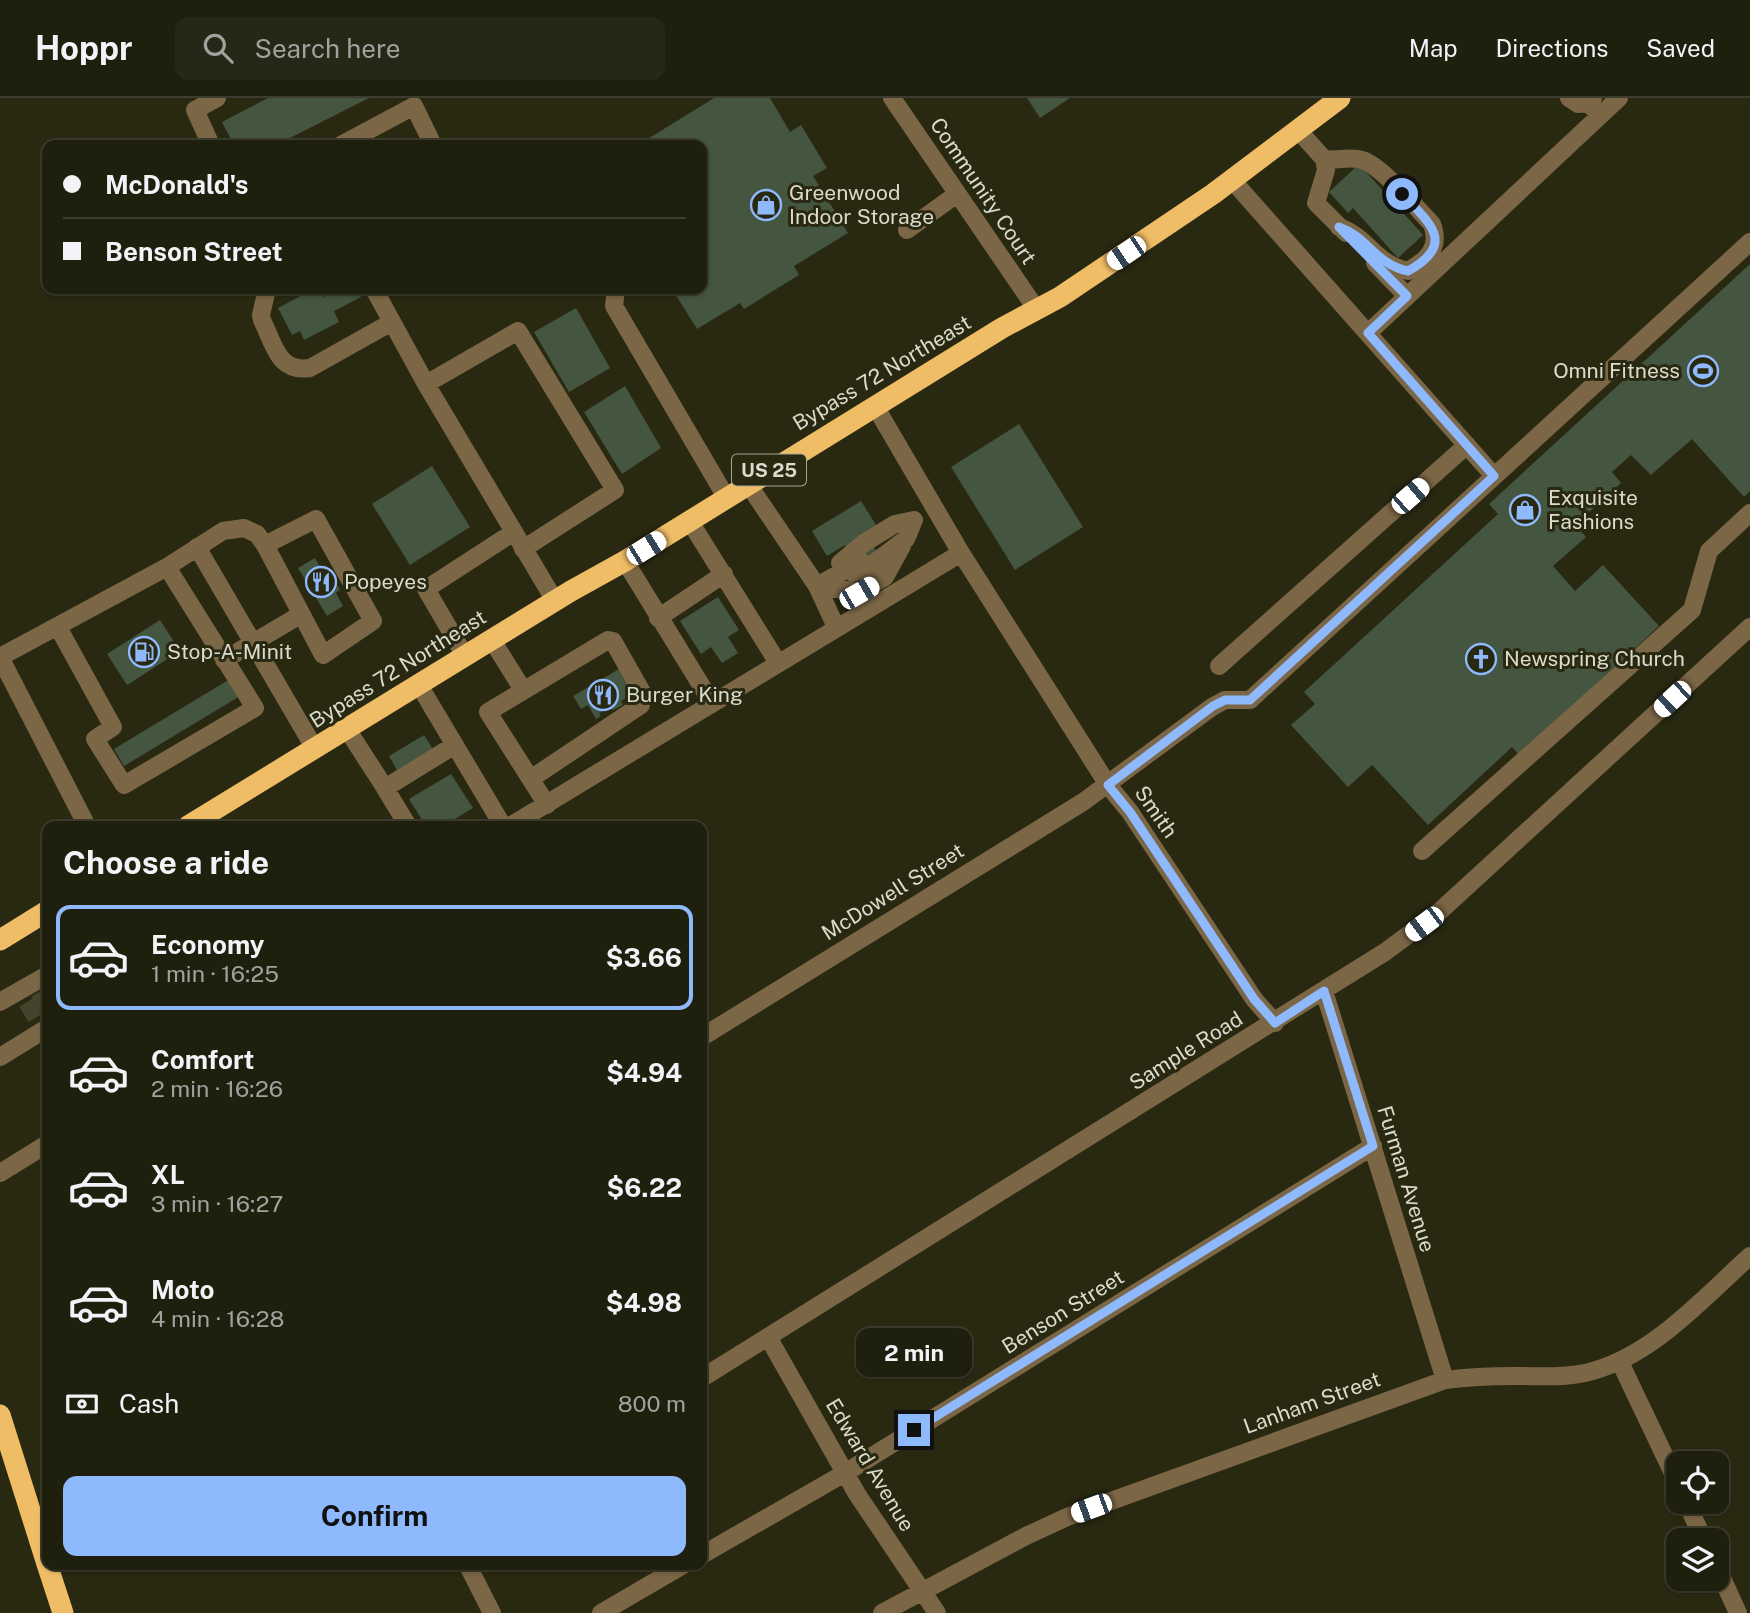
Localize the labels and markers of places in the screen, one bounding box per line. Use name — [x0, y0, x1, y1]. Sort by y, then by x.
place label: Greenwood Indoor Storage — [789, 180, 934, 229]
shop icon: Greenwood Indoor Storage — [749, 188, 783, 222]
sports icon: Omni Fitness — [1686, 354, 1720, 388]
place label: Omni Fitness — [1553, 358, 1680, 383]
place label: Exquisite Fashions — [1548, 485, 1638, 534]
shop icon: Exquisite Fashions — [1508, 493, 1542, 527]
restaurant icon: Popeyes — [304, 565, 338, 599]
place label: Popeyes — [344, 569, 427, 594]
fuel station icon: Stop-A-Minit — [127, 635, 161, 669]
place label: Stop-A-Minit — [167, 639, 292, 664]
church icon: Newspring Church — [1464, 642, 1498, 676]
place label: Newspring Church — [1504, 646, 1685, 671]
restaurant icon: Burger King — [586, 678, 620, 712]
place label: Burger King — [626, 682, 743, 707]

